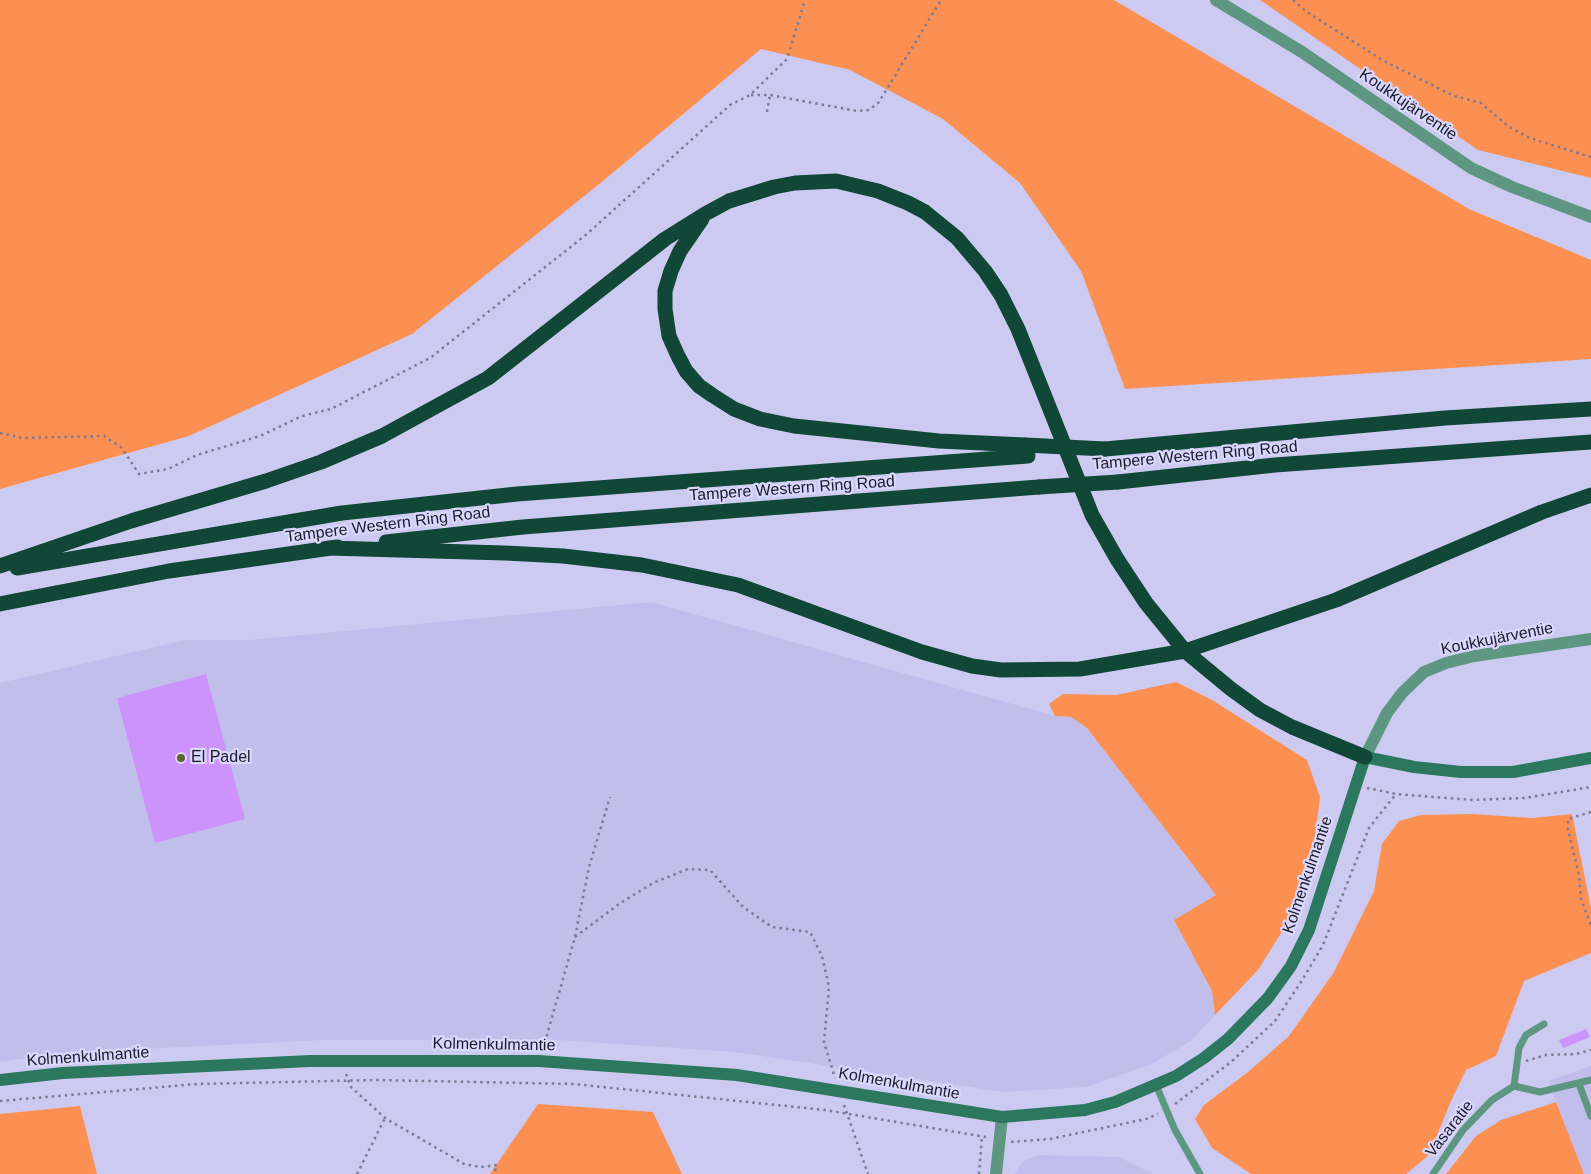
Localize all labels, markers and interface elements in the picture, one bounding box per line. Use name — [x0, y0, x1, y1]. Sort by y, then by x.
street label: Koukkujärventie — [1355, 65, 1461, 145]
street label: Tampere Western Ring Road — [1092, 437, 1298, 475]
street label: Tampere Western Ring Road — [689, 472, 895, 506]
street label: Tampere Western Ring Road — [285, 503, 491, 547]
street label: Koukkujärventie — [1439, 619, 1555, 659]
place label: El Padel — [191, 748, 251, 768]
marker: El Padel — [175, 752, 187, 764]
street label: Kolmenkulmantie — [1279, 814, 1337, 936]
street label: Kolmenkulmantie — [432, 1034, 556, 1056]
street label: Kolmenkulmantie — [26, 1043, 150, 1071]
street label: Kolmenkulmantie — [837, 1064, 961, 1104]
street label: Vasaratie — [1422, 1097, 1478, 1161]

